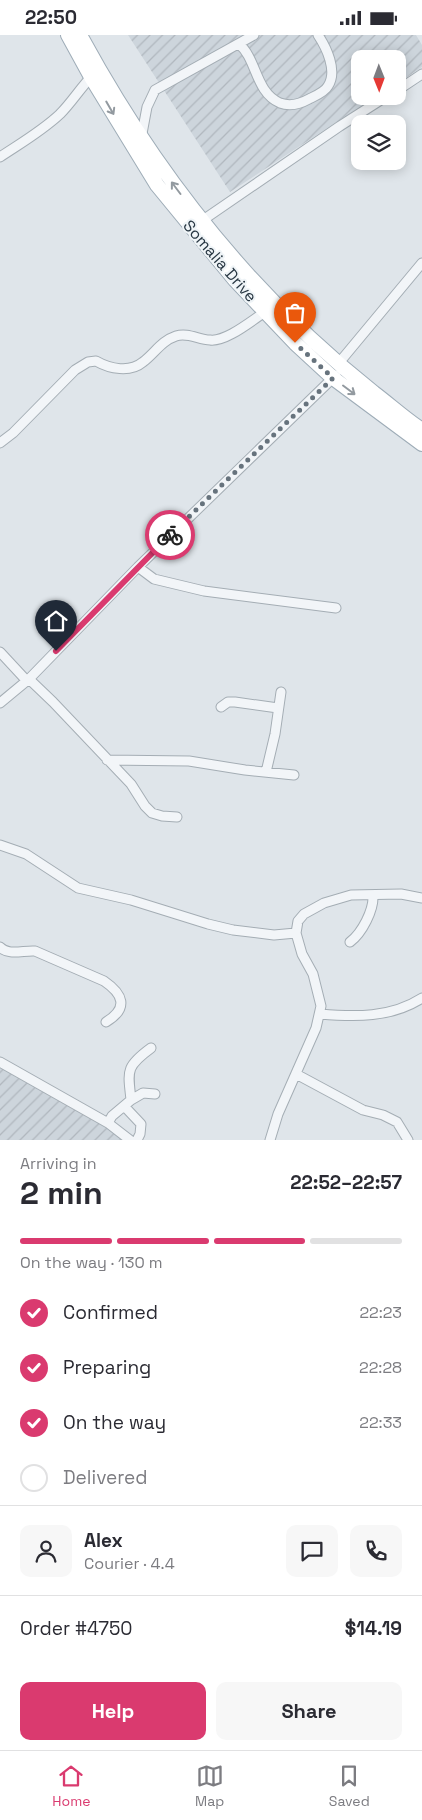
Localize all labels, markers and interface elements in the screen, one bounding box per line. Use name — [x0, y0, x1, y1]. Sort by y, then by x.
text: 22:50 — [25, 5, 77, 30]
north arrow — [351, 50, 406, 105]
map controls — [351, 50, 406, 170]
one-way arrow — [105, 100, 115, 114]
button: layers — [351, 115, 406, 170]
one-way arrow — [171, 181, 181, 195]
street label: Somalia Drive — [179, 216, 261, 306]
pin — [274, 292, 316, 343]
icon: bag — [281, 299, 309, 327]
one-way arrow — [342, 385, 355, 396]
courier — [145, 510, 195, 560]
icon: bike — [156, 521, 184, 549]
pin — [35, 600, 77, 651]
icon: home — [42, 607, 70, 635]
text: Arriving in — [20, 1153, 97, 1174]
text: 22:52–22:57 — [290, 1170, 402, 1195]
text: 2 min — [20, 1173, 103, 1213]
text: On the way · 130 m — [20, 1252, 163, 1273]
icon: check — [20, 1299, 48, 1327]
text: Confirmed — [63, 1300, 158, 1325]
text: 22:23 — [359, 1302, 402, 1323]
icon: check — [20, 1354, 48, 1382]
text: Preparing — [63, 1355, 151, 1380]
text: 22:28 — [359, 1357, 402, 1378]
icon: check — [20, 1409, 48, 1437]
text: On the way — [63, 1410, 166, 1435]
text: 22:33 — [359, 1412, 402, 1433]
text: Delivered — [63, 1465, 148, 1490]
button: person — [20, 1525, 72, 1577]
button: chat — [286, 1525, 338, 1577]
button: phone — [350, 1525, 402, 1577]
text: Alex — [84, 1528, 123, 1553]
text: Courier · 4.4 — [84, 1553, 175, 1574]
text: Order #4750 — [20, 1616, 133, 1641]
text: $14.19 — [345, 1616, 402, 1641]
button: Help — [20, 1682, 206, 1740]
button: Share — [216, 1682, 402, 1740]
tab: Home — [52, 1762, 90, 1810]
tab: Map — [195, 1762, 224, 1810]
tab: Saved — [329, 1762, 370, 1810]

